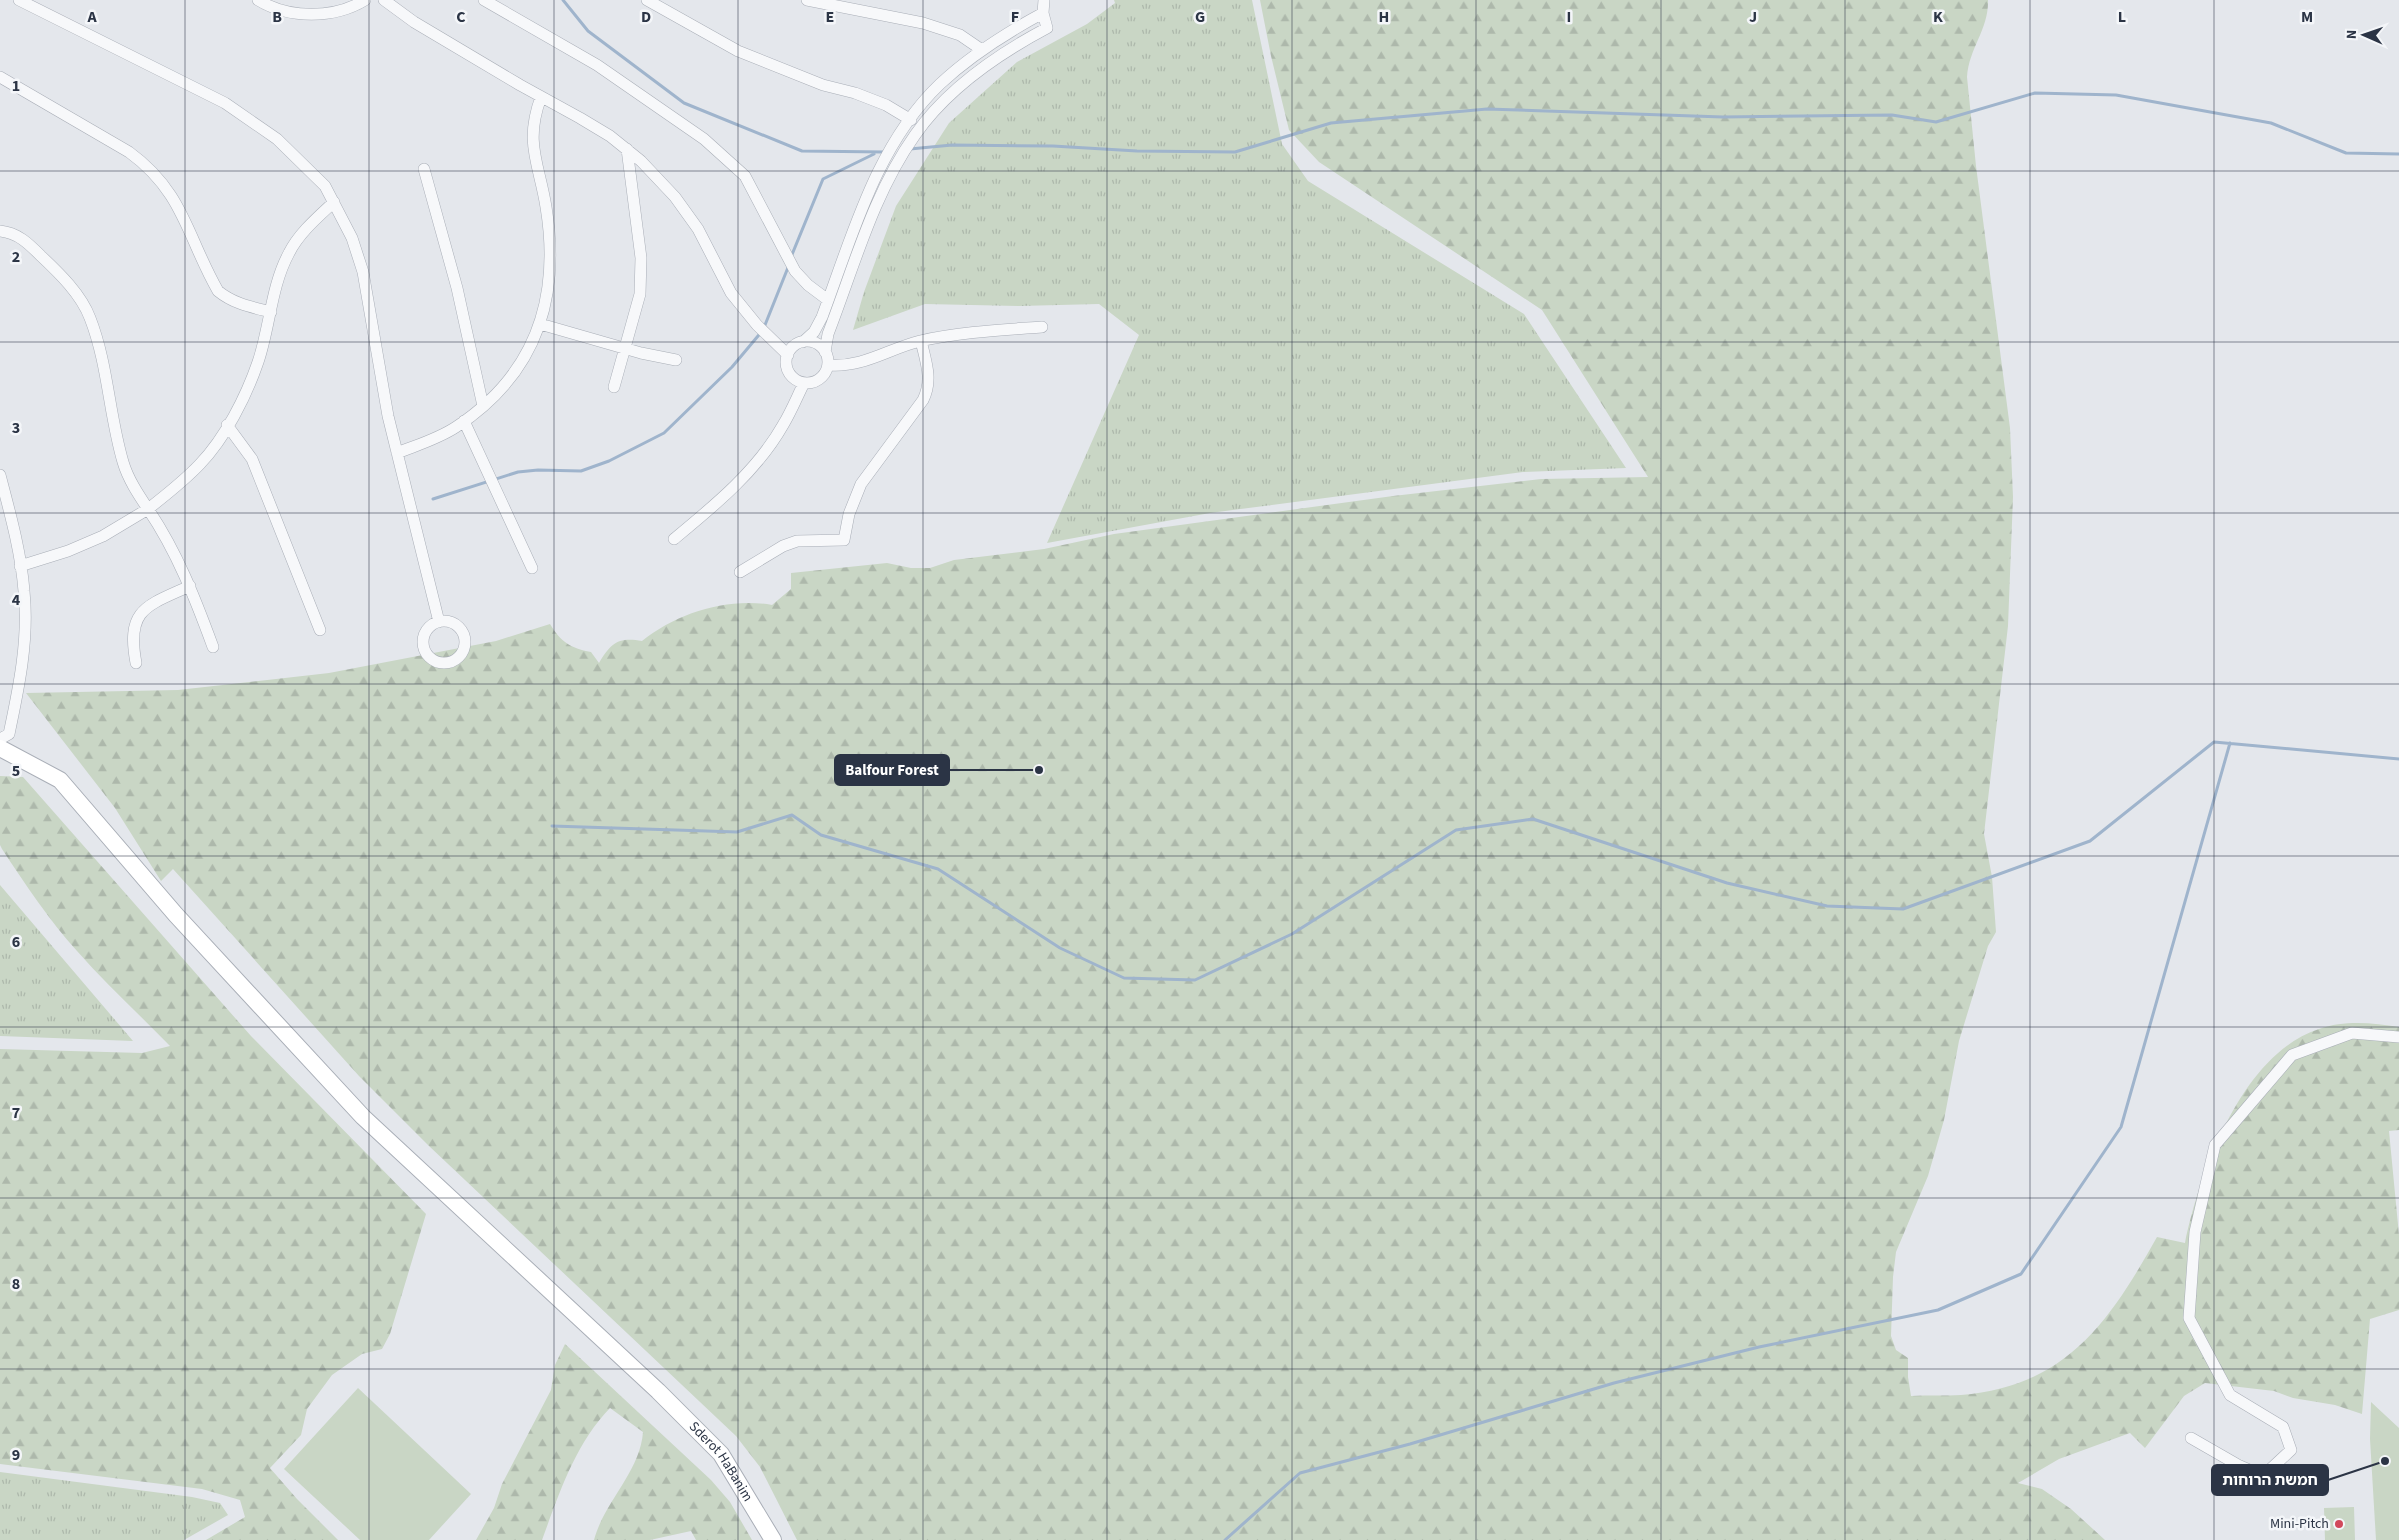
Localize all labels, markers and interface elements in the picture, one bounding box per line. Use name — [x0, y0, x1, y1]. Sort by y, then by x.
text: A — [86, 6, 97, 28]
text: B — [272, 6, 282, 28]
text: C — [456, 6, 466, 28]
text: D — [641, 6, 651, 28]
text: E — [826, 6, 834, 28]
text: F — [1011, 6, 1019, 28]
text: G — [1195, 6, 1205, 28]
text: H — [1379, 6, 1389, 28]
text: I — [1567, 6, 1571, 28]
text: J — [1749, 6, 1757, 28]
text: K — [1933, 6, 1943, 28]
text: L — [2118, 6, 2126, 28]
text: M — [2301, 6, 2313, 28]
north arrow — [2339, 10, 2389, 60]
text: N — [2342, 30, 2362, 40]
text: 1 — [12, 75, 20, 97]
text: 2 — [12, 246, 20, 268]
text: 3 — [12, 417, 20, 439]
text: 4 — [12, 589, 21, 611]
callout: Balfour Forest — [835, 755, 949, 785]
text: 5 — [12, 760, 20, 782]
text: Balfour Forest — [845, 760, 939, 781]
text: 6 — [12, 931, 20, 953]
text: 7 — [12, 1102, 20, 1124]
text: 8 — [12, 1273, 20, 1295]
street label: Sderot HaBanim — [684, 1417, 758, 1505]
text: 9 — [12, 1444, 20, 1466]
callout: חמשת הרוחות — [2212, 1465, 2328, 1495]
text: חמשת הרוחות — [2222, 1470, 2318, 1491]
place label: Mini-Pitch — [2270, 1514, 2329, 1534]
marker: Mini-Pitch — [2333, 1518, 2345, 1530]

